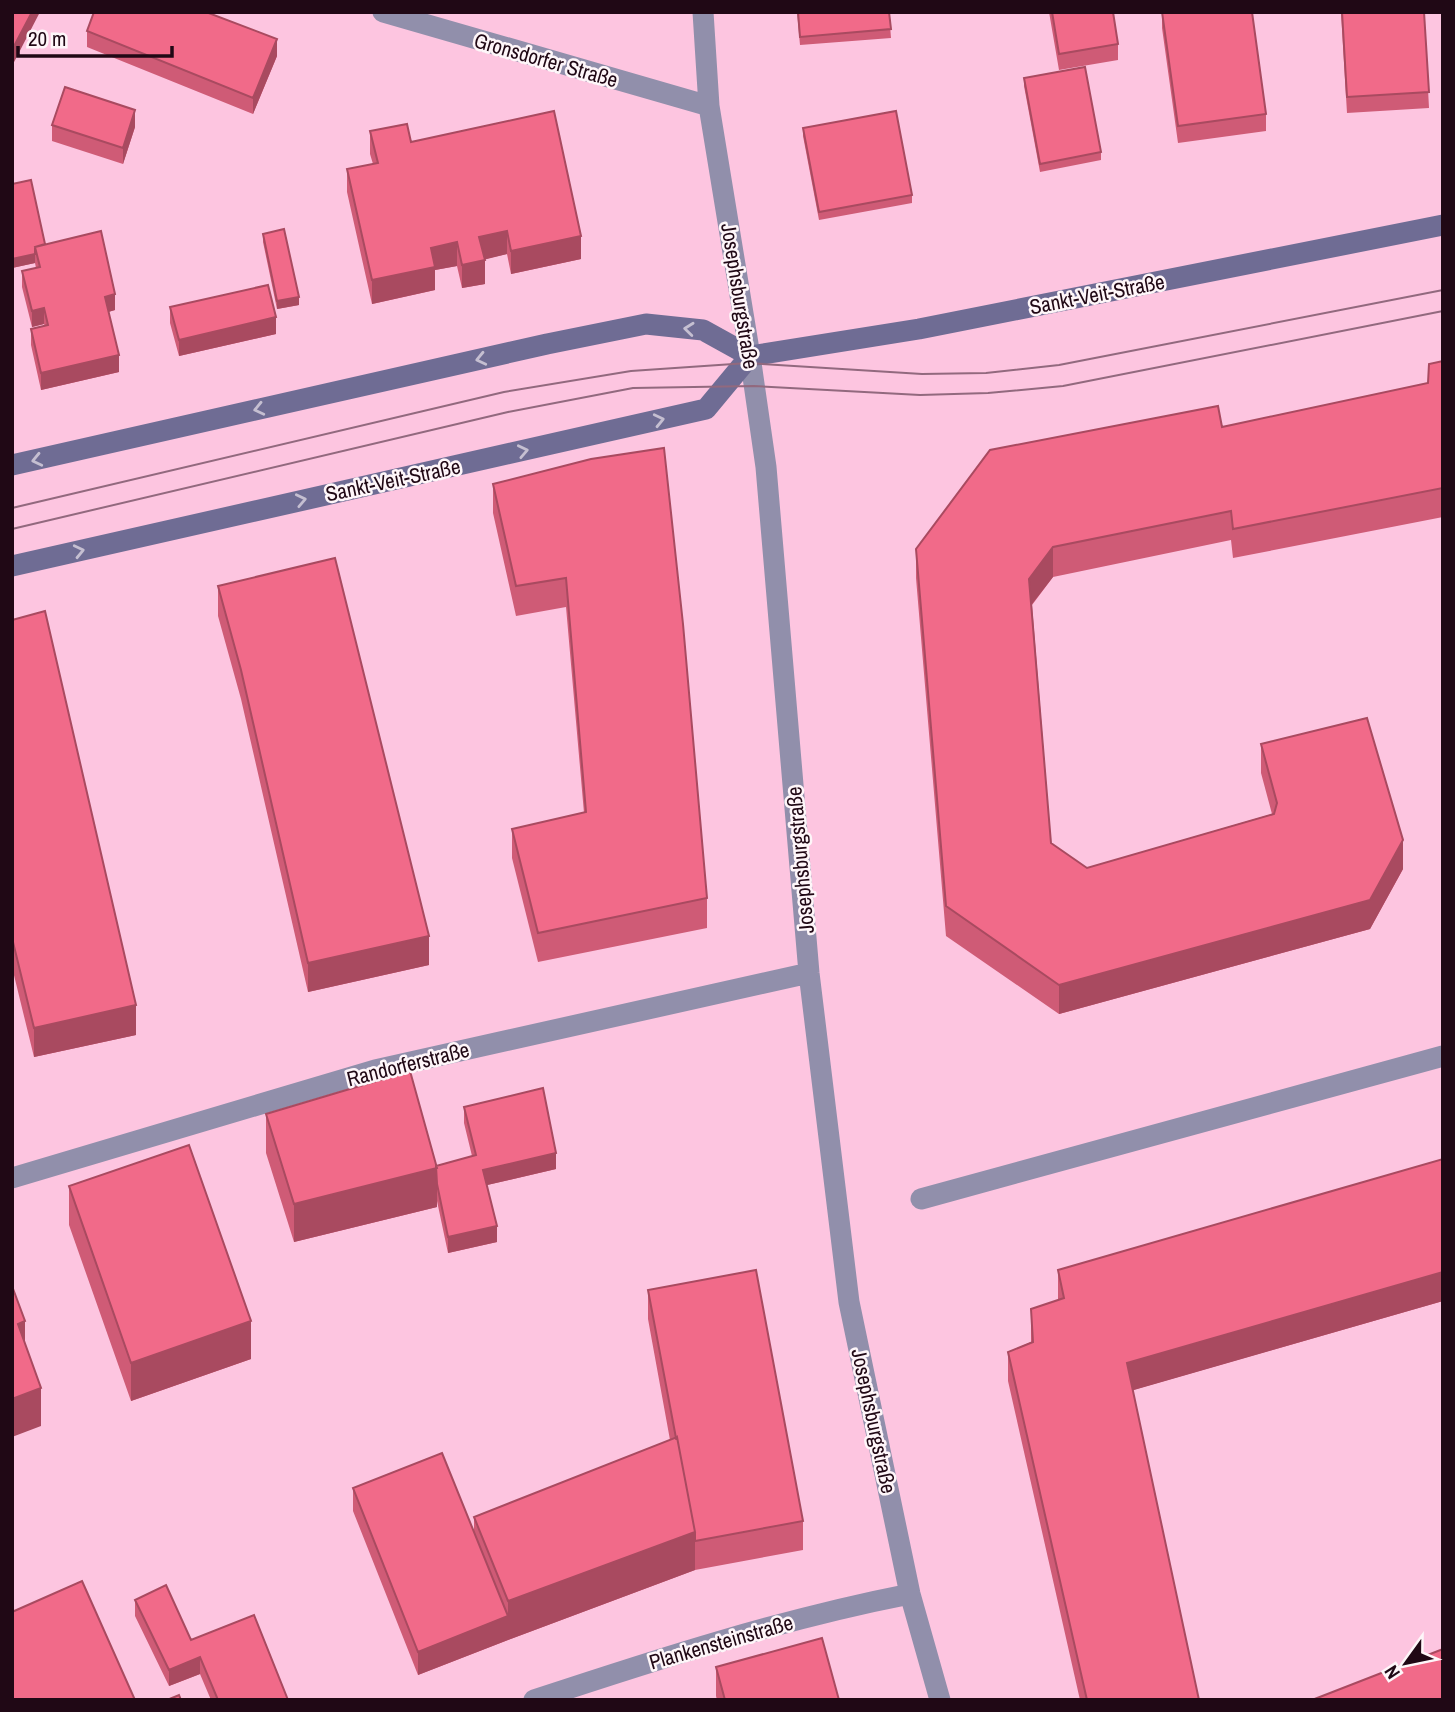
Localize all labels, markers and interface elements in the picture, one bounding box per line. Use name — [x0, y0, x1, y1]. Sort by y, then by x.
scale bar — [18, 14, 172, 58]
text: 20 m — [28, 24, 66, 53]
street label: Gronsdorfer Straße — [471, 26, 621, 94]
street label: Josephsburgstraße — [714, 221, 766, 371]
street label: Sankt-Veit-Straße — [1027, 267, 1167, 321]
one-way arrow — [683, 321, 695, 336]
one-way arrow — [475, 350, 487, 365]
one-way arrow — [253, 401, 265, 415]
one-way arrow — [653, 414, 665, 428]
one-way arrow — [517, 445, 529, 459]
one-way arrow — [31, 451, 43, 466]
street label: Sankt-Veit-Straße — [323, 452, 463, 508]
one-way arrow — [295, 494, 307, 508]
one-way arrow — [73, 544, 85, 559]
street label: Josephsburgstraße — [779, 785, 821, 935]
street label: Randorferstraße — [344, 1035, 472, 1093]
street label: Josephsburgstraße — [844, 1346, 904, 1496]
street label: Plankensteinstraße — [646, 1608, 796, 1676]
north arrow — [1371, 1628, 1441, 1698]
text: N — [1378, 1660, 1406, 1684]

